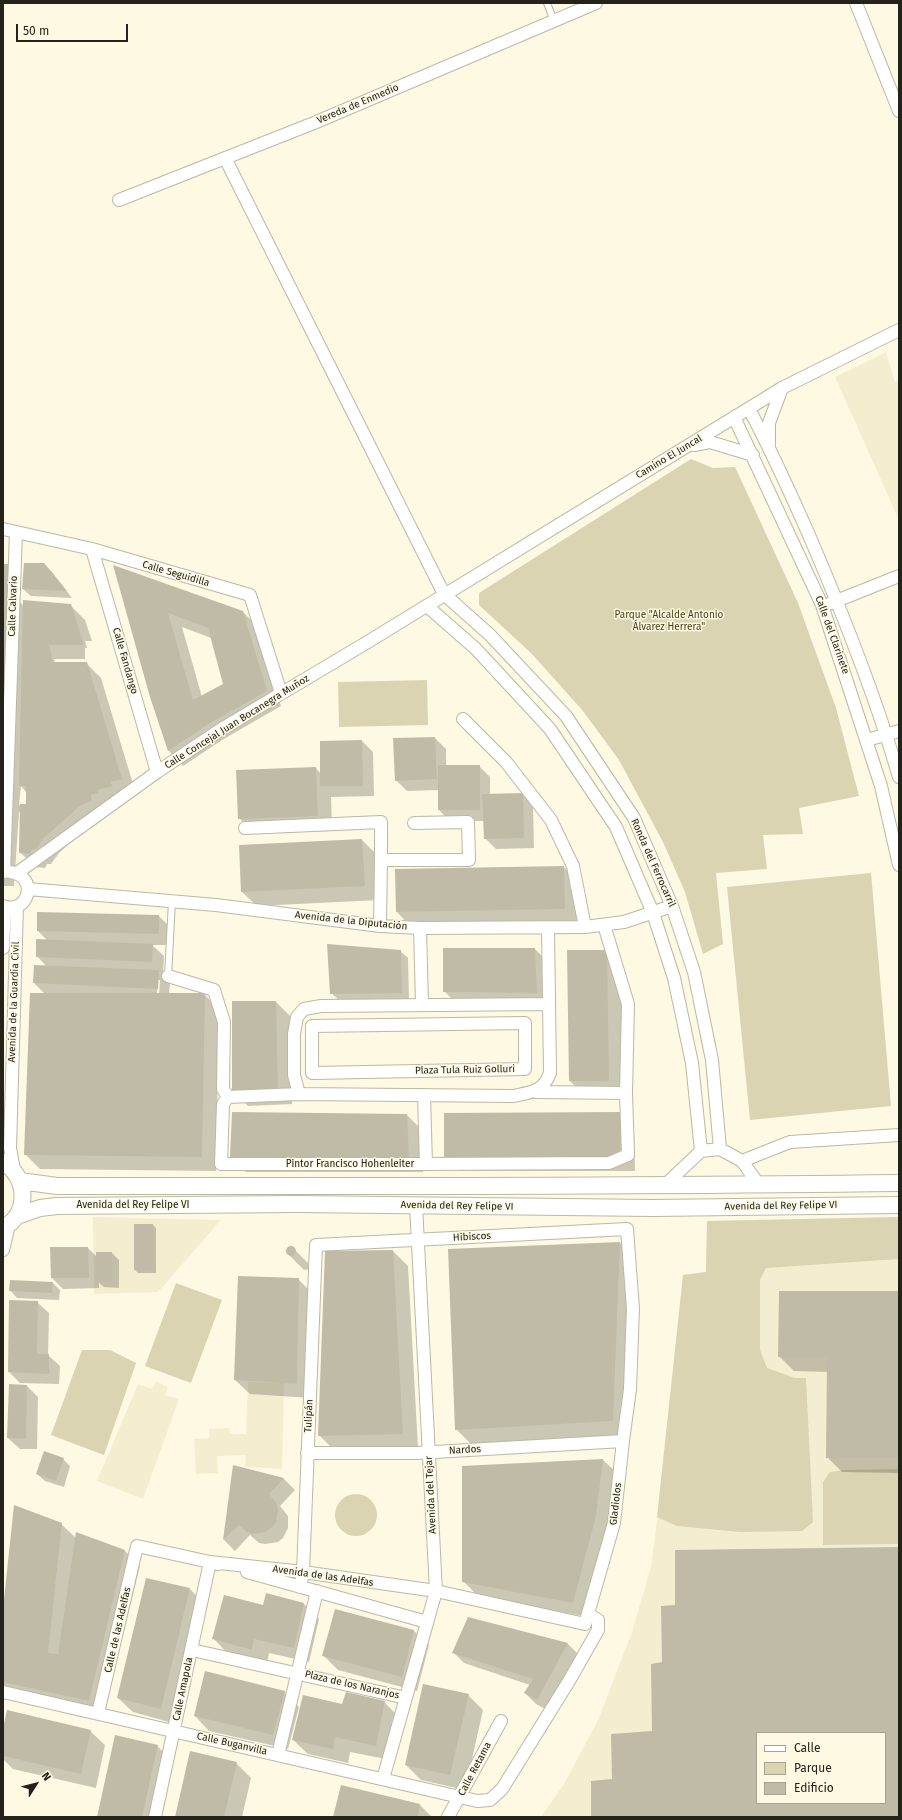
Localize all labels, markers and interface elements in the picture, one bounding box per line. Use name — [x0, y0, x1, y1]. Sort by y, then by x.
scale bar — [18, 16, 130, 42]
text: 50 m — [23, 24, 49, 38]
street label: Vereda de Enmedio — [315, 81, 401, 127]
street label: Camino El Juncal — [634, 432, 704, 482]
street label: Calle Seguidilla — [141, 559, 211, 589]
street label: Calle Calvario — [6, 575, 20, 637]
street label: Calle del Clarinete — [812, 594, 852, 676]
park label: Parque "Alcalde Antonio Álvarez Herrera" — [615, 609, 723, 632]
street label: Calle Fandango — [110, 626, 140, 696]
street label: Calle Concejal Juan Bocanegra Muñoz — [163, 672, 311, 772]
street label: Ronda del Ferrocarril — [628, 817, 678, 909]
street label: Avenida de la Diputación — [294, 909, 408, 933]
street label: Avenida de la Guardia Civil — [6, 941, 22, 1063]
street label: Plaza Tula Ruiz Golluri — [415, 1063, 515, 1077]
street label: Pintor Francisco Hohenleiter — [286, 1158, 414, 1170]
street label: Avenida del Rey Felipe VI — [76, 1199, 190, 1211]
street label: Avenida del Rey Felipe VI — [400, 1199, 514, 1213]
street label: Avenida del Rey Felipe VI — [724, 1199, 838, 1213]
street label: Hibiscos — [453, 1230, 491, 1244]
street label: Tulipán — [302, 1399, 316, 1433]
street label: Nardos — [449, 1443, 481, 1457]
street label: Avenida del Tejar — [423, 1456, 439, 1534]
street label: Gladiolos — [607, 1482, 625, 1526]
street label: Avenida de las Adelfas — [272, 1563, 374, 1589]
street label: Calle de las Adelfas — [102, 1586, 134, 1674]
street label: Calle Amapola — [170, 1656, 196, 1722]
street label: Plaza de los Naranjos — [303, 1668, 401, 1702]
street label: Calle Buganvilla — [196, 1730, 268, 1758]
legend — [756, 1732, 886, 1804]
street label: Calle Retama — [456, 1740, 494, 1798]
text: Calle — [794, 1741, 821, 1755]
text: Parque — [794, 1761, 832, 1775]
north arrow — [16, 1764, 56, 1804]
text: N — [39, 1770, 54, 1783]
text: Edificio — [794, 1781, 834, 1795]

